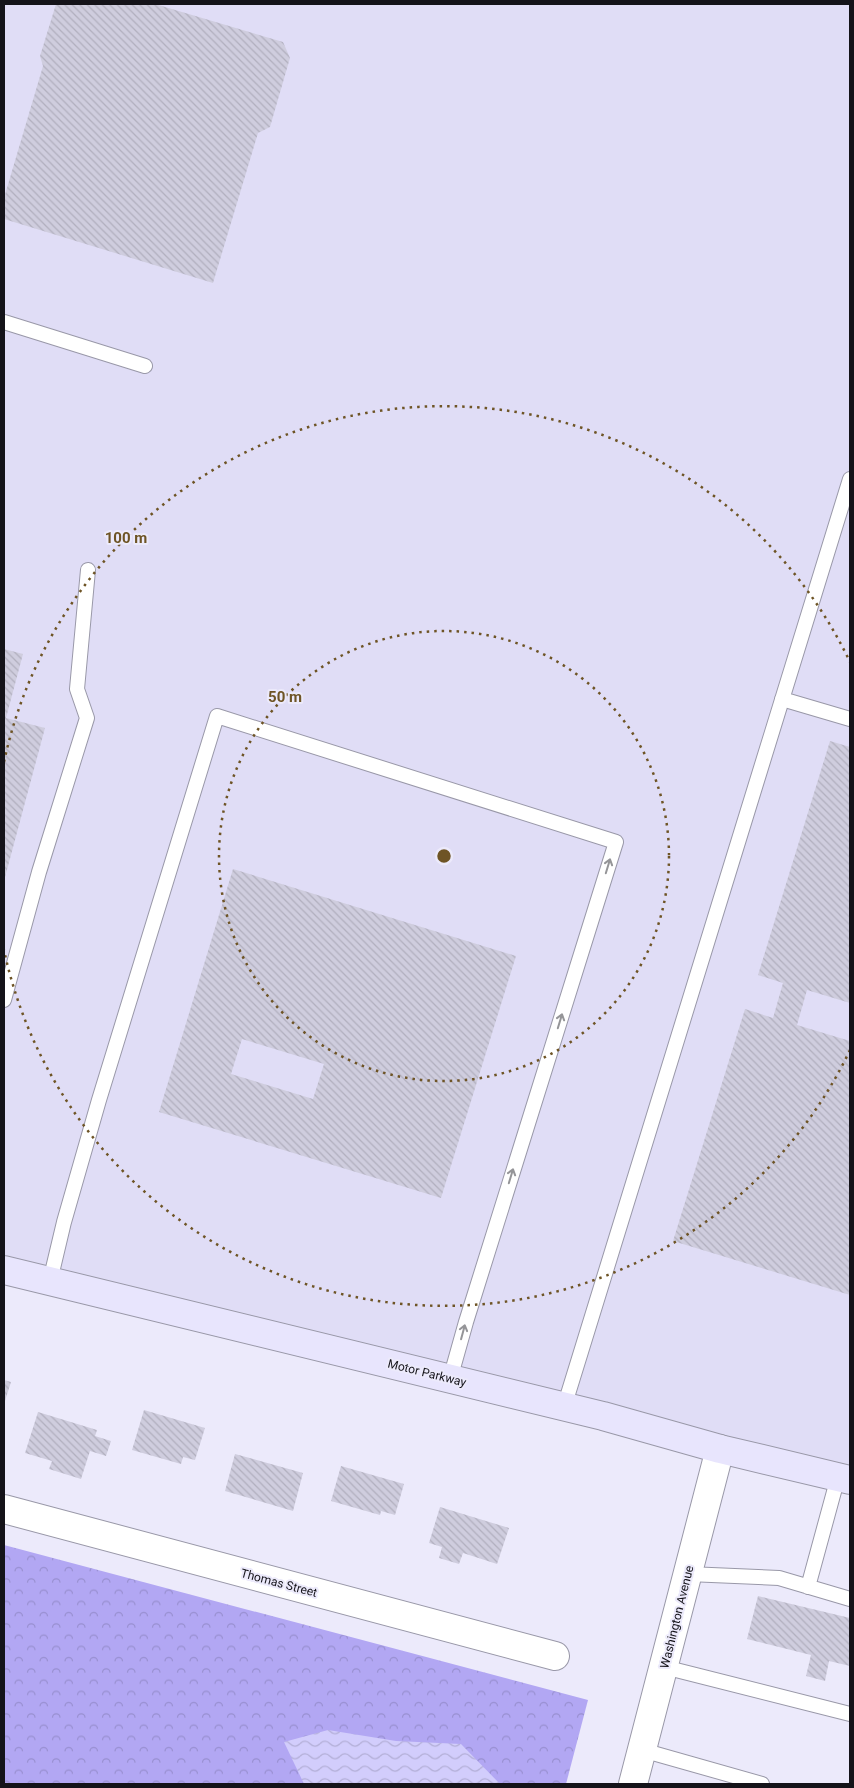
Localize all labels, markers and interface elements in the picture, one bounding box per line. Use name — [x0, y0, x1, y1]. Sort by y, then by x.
text: 100 m — [105, 529, 147, 547]
text: 50 m — [268, 688, 302, 706]
centre of rings — [435, 847, 453, 865]
one-way arrow — [604, 859, 614, 875]
one-way arrow — [555, 1014, 565, 1030]
one-way arrow — [507, 1169, 516, 1185]
one-way arrow — [459, 1324, 468, 1340]
street label: Motor Parkway — [386, 1356, 468, 1390]
street label: Washington Avenue — [657, 1564, 697, 1670]
street label: Thomas Street — [239, 1566, 319, 1600]

